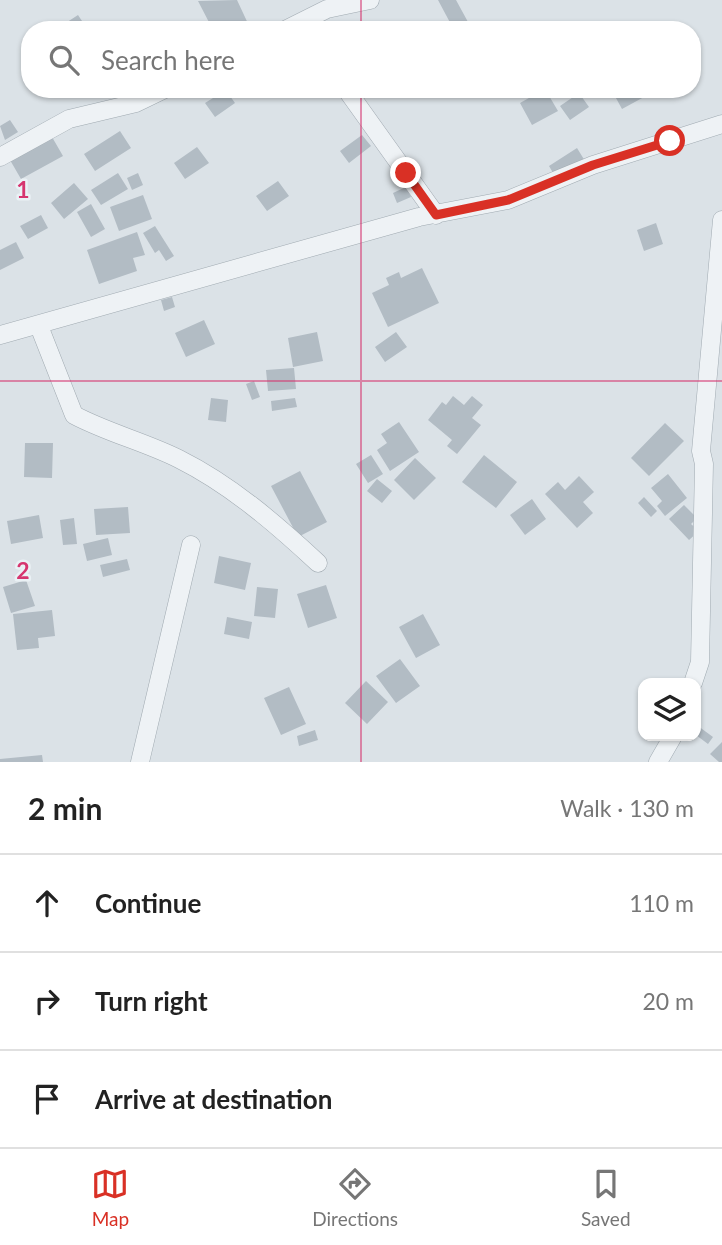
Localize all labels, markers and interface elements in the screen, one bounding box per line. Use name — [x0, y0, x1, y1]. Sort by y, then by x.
search box — [21, 21, 701, 98]
icon: search — [45, 41, 83, 79]
text: Search here — [101, 44, 235, 76]
route start — [654, 125, 685, 156]
route end — [390, 157, 421, 188]
text: 1 — [16, 175, 30, 203]
text: 2 — [16, 556, 30, 584]
map controls — [638, 678, 701, 741]
button: layers — [638, 678, 701, 741]
text: 2 min — [28, 790, 102, 826]
text: Walk · 130 m — [560, 794, 694, 822]
icon: ahead — [28, 884, 66, 922]
text: Continue — [95, 887, 201, 919]
text: 110 m — [629, 889, 694, 917]
icon: right — [28, 982, 66, 1020]
text: Turn right — [95, 985, 208, 1017]
text: 20 m — [643, 987, 694, 1015]
icon: arrive — [28, 1080, 66, 1118]
text: Arrive at destination — [95, 1083, 332, 1115]
tab: Map — [91, 1165, 129, 1230]
tab: Directions — [312, 1165, 398, 1230]
tab: Saved — [581, 1165, 631, 1230]

